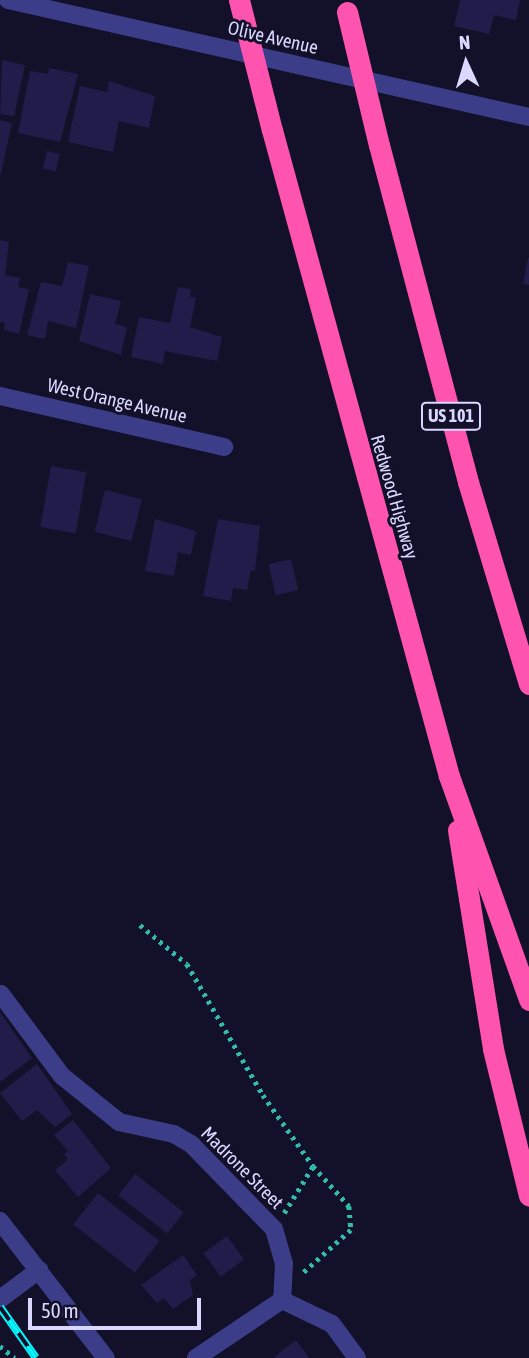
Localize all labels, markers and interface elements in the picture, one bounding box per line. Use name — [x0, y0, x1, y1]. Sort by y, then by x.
street label: Olive Avenue — [226, 17, 320, 59]
north arrow — [431, 28, 501, 98]
text: N — [458, 31, 471, 53]
street label: West Orange Avenue — [45, 374, 189, 428]
road number: US 101 — [420, 402, 482, 430]
street label: Redwood Highway — [365, 432, 423, 562]
street label: Madrone Street — [196, 1122, 288, 1214]
scale bar — [32, 1284, 205, 1328]
text: 50 m — [41, 1298, 79, 1322]

